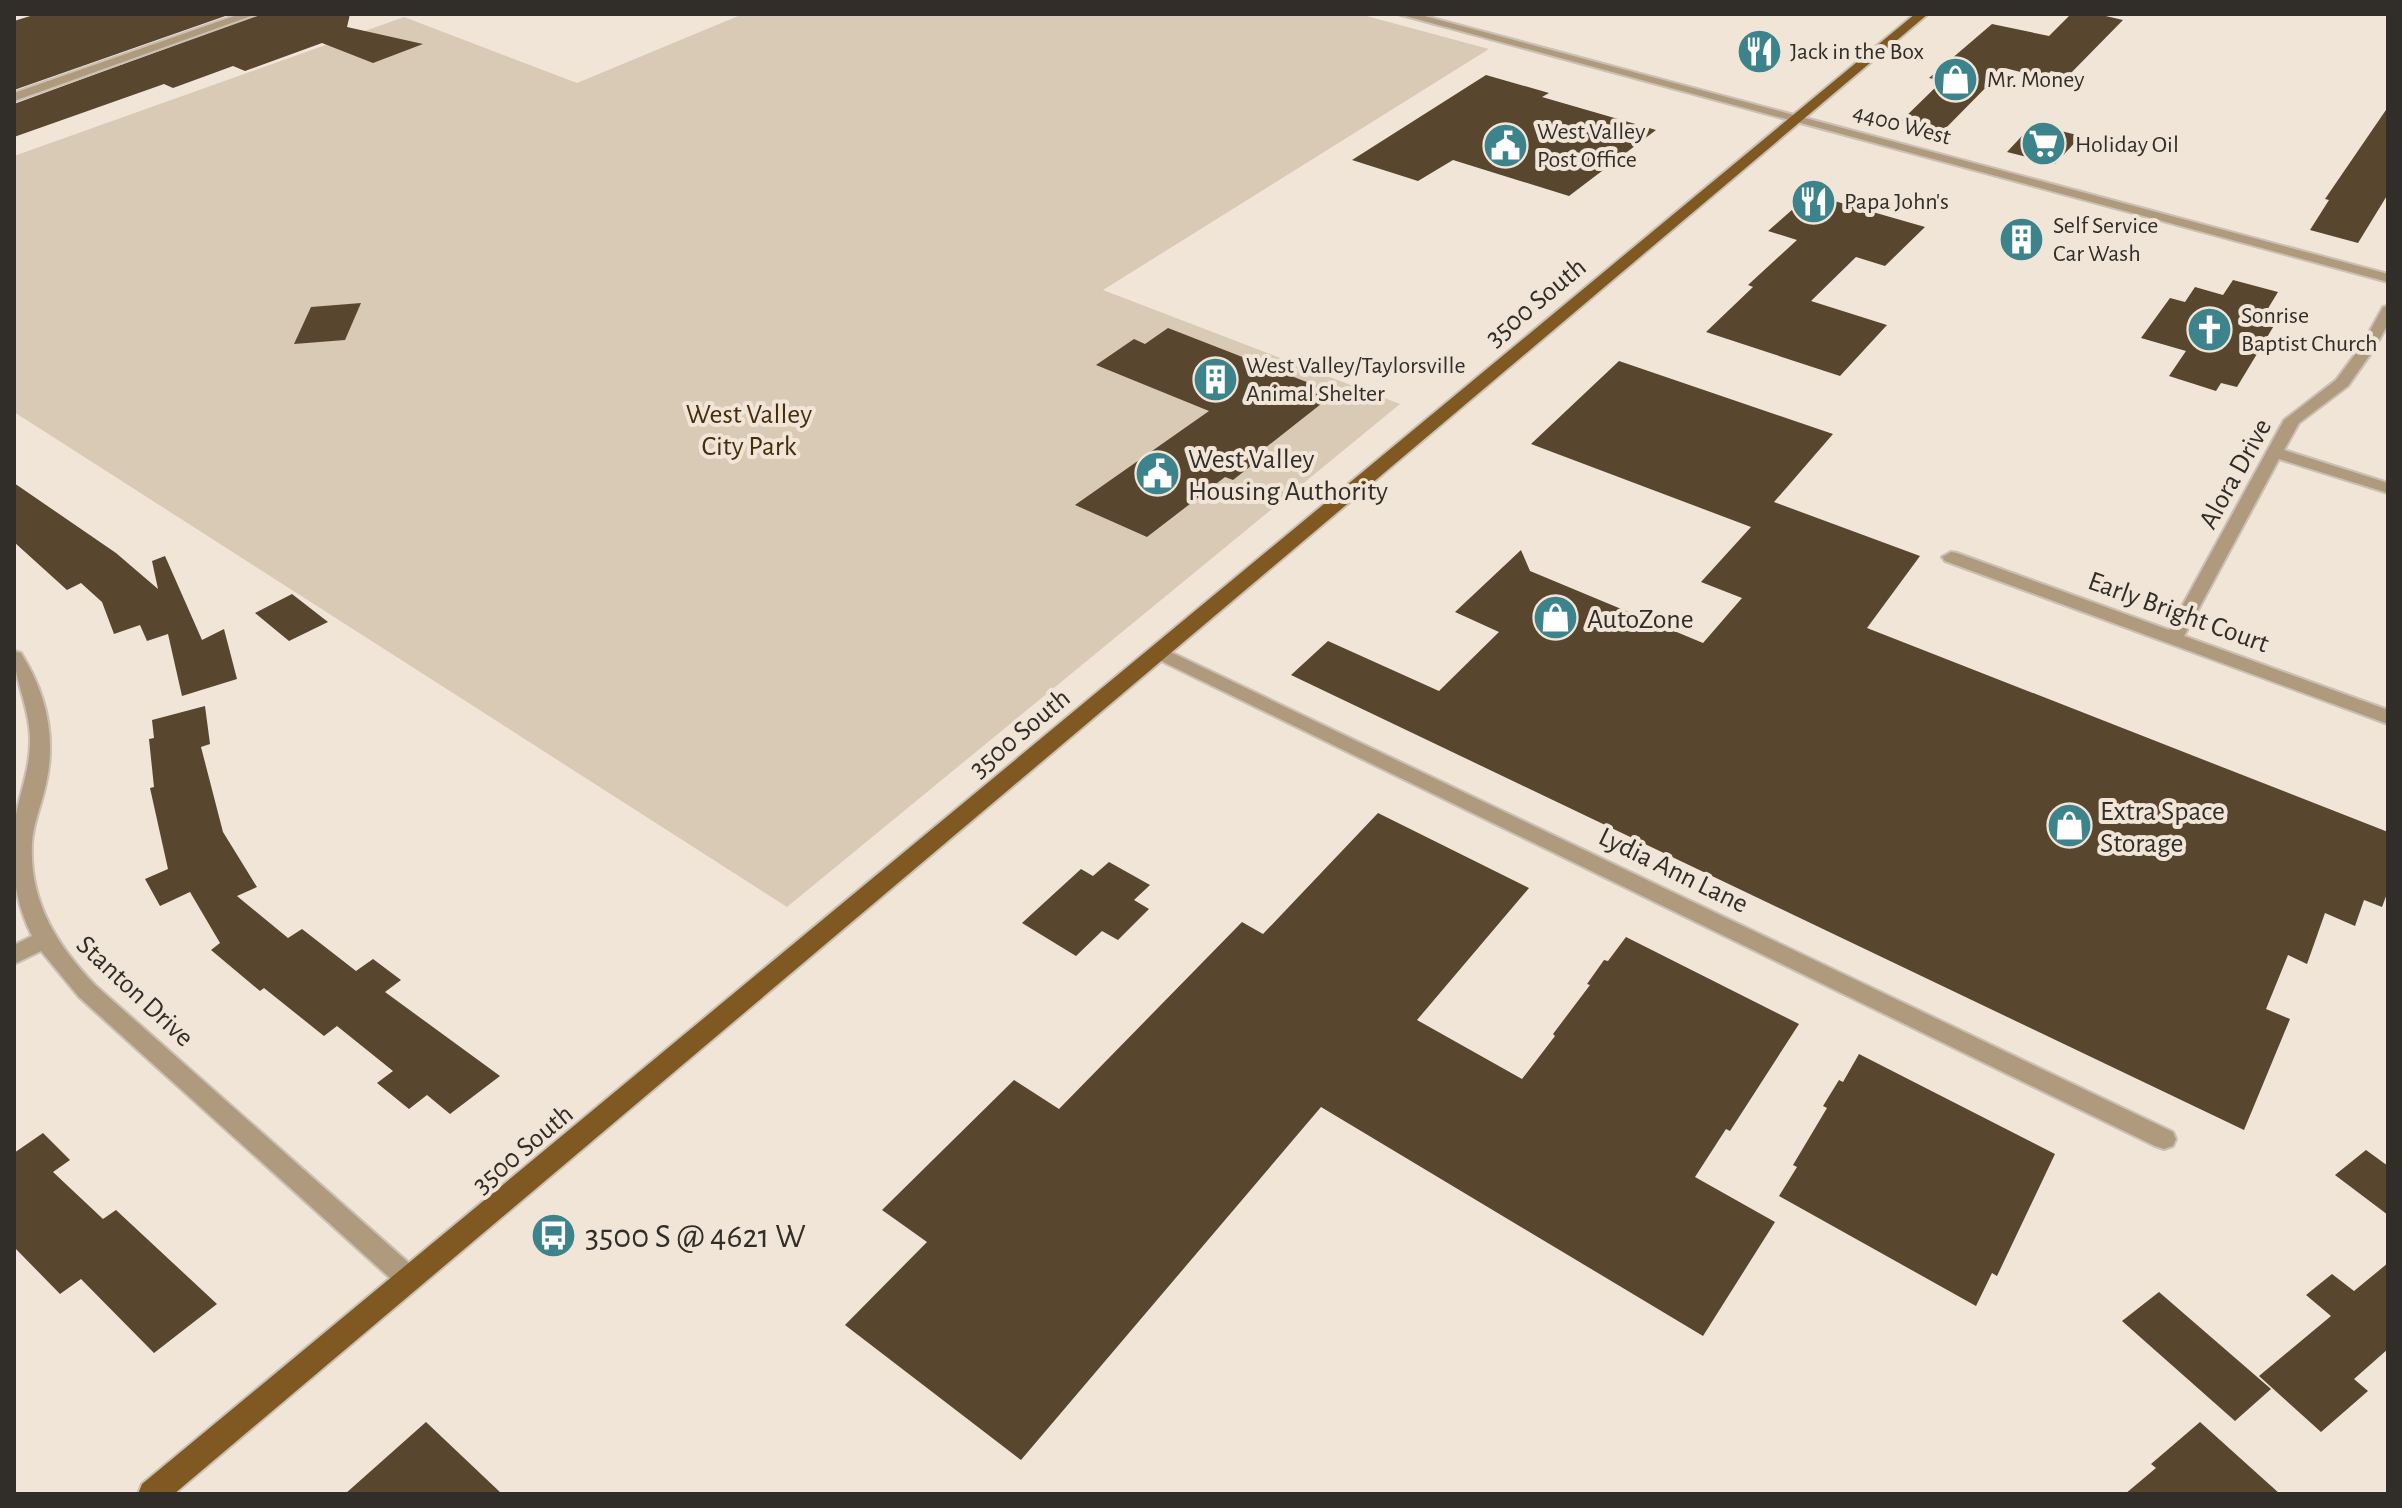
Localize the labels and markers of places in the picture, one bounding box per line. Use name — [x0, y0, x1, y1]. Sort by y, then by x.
restaurant icon: Jack in the Box — [1735, 27, 1783, 75]
place label: Jack in the Box — [1790, 40, 1925, 64]
shop icon: Mr. Money — [1932, 55, 1980, 103]
place label: Mr. Money — [1987, 68, 2085, 92]
place label: West Valley Post Office — [1537, 120, 1645, 172]
supermarket icon: Holiday Oil — [2020, 120, 2068, 168]
public building icon: West Valley Post Office — [1482, 121, 1530, 169]
place label: Holiday Oil — [2075, 133, 2179, 157]
restaurant icon: Papa John's — [1789, 177, 1837, 225]
place label: Papa John's — [1844, 190, 1949, 214]
place label: Self Service Car Wash — [2053, 214, 2158, 266]
building icon: Self Service Car Wash — [1998, 215, 2046, 263]
place label: Sonrise Baptist Church — [2241, 304, 2378, 356]
church icon: Sonrise Baptist Church — [2186, 305, 2234, 353]
place label: West Valley/Taylorsville Animal Shelter — [1246, 354, 1466, 406]
building icon: West Valley/Taylorsville Animal Shelter — [1191, 355, 1239, 403]
place label: West Valley Housing Authority — [1188, 446, 1388, 506]
public building icon: West Valley Housing Authority — [1133, 450, 1181, 498]
shop icon: AutoZone — [1532, 594, 1580, 642]
place label: AutoZone — [1587, 606, 1694, 634]
place label: Extra Space Storage — [2100, 798, 2225, 858]
shop icon: Extra Space Storage — [2045, 802, 2093, 850]
bus stop icon: 3500 S @ 4621 W — [530, 1211, 578, 1259]
place label: 3500 S @ 4621 W — [585, 1220, 806, 1254]

